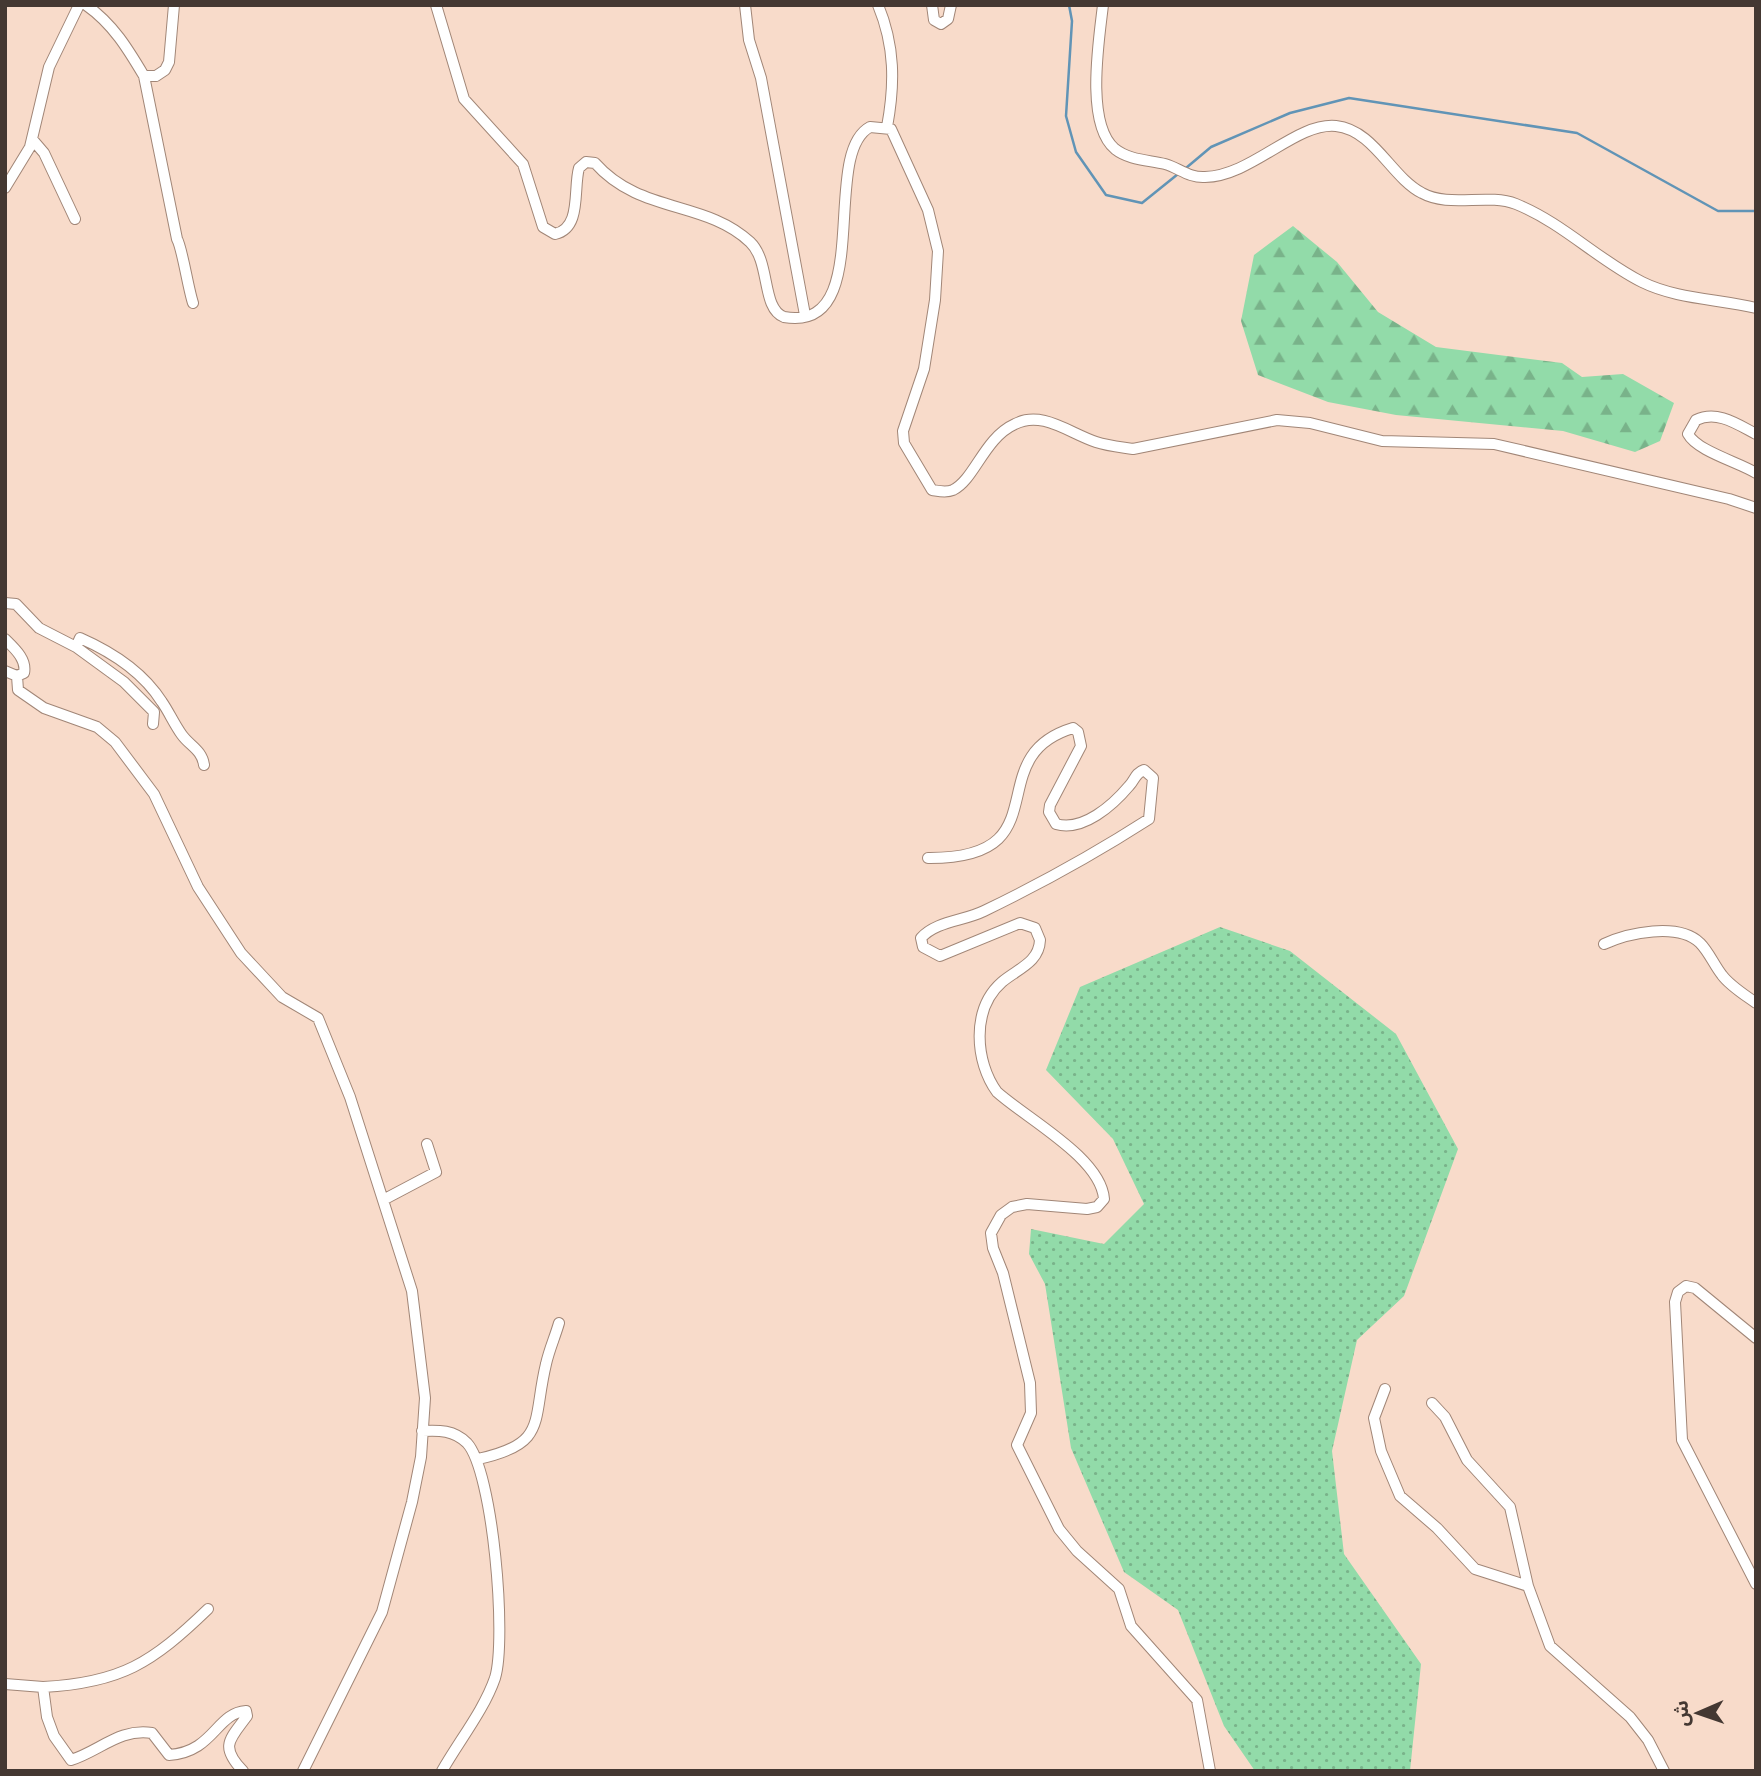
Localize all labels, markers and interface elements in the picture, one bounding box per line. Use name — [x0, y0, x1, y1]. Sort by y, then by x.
north arrow — [1663, 1678, 1733, 1748]
text: ش — [1670, 1700, 1693, 1727]

